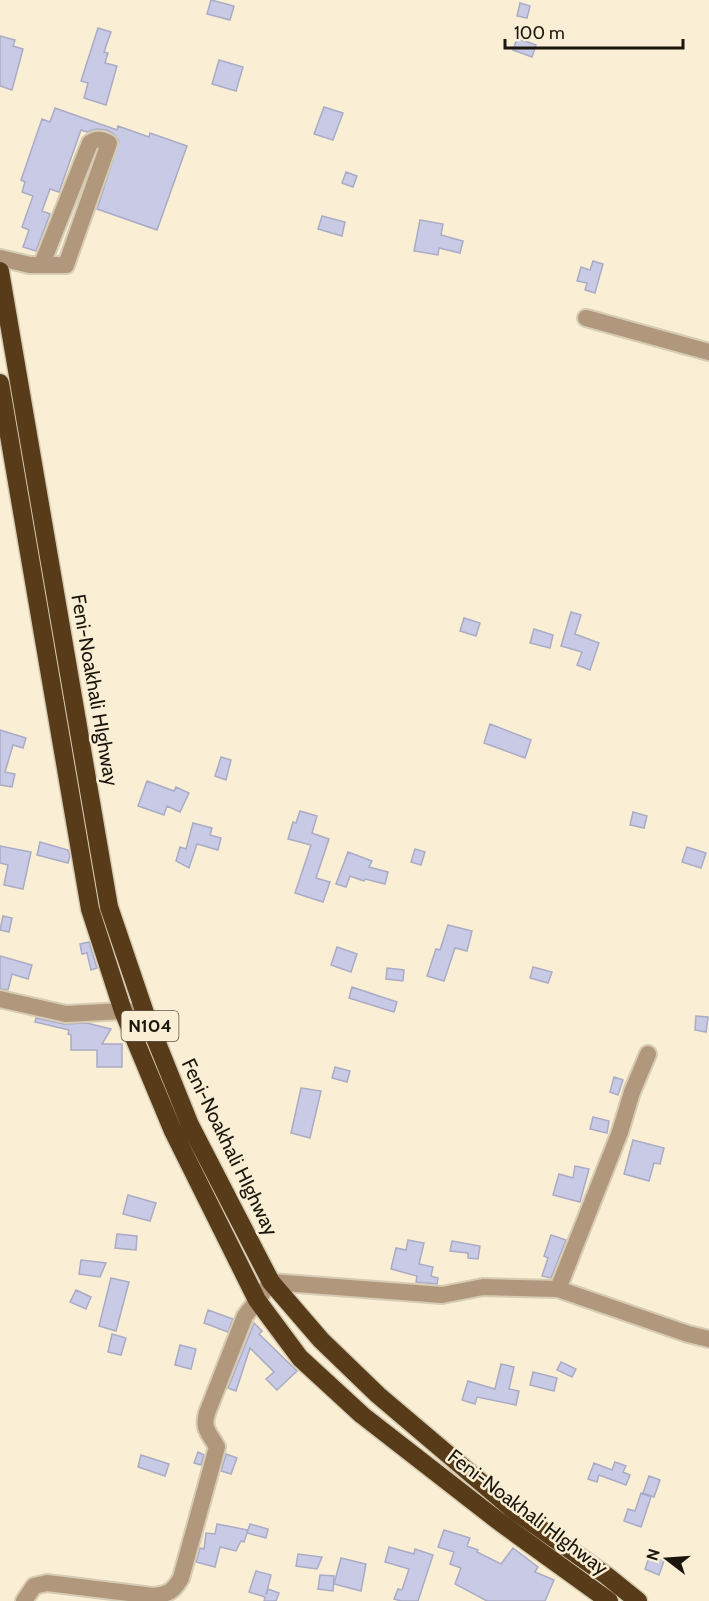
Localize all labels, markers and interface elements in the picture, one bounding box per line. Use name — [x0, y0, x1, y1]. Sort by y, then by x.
scale bar — [505, 12, 684, 50]
text: 100 m — [514, 22, 565, 44]
street label: Feni-Noakhali HIghway — [66, 592, 124, 788]
road number: N104 — [122, 1011, 178, 1041]
street label: Feni-Noakhali HIghway — [177, 1054, 283, 1240]
street label: Feni-Noakhali HIghway — [443, 1444, 613, 1580]
north arrow — [637, 1529, 697, 1589]
text: N — [642, 1547, 664, 1563]

